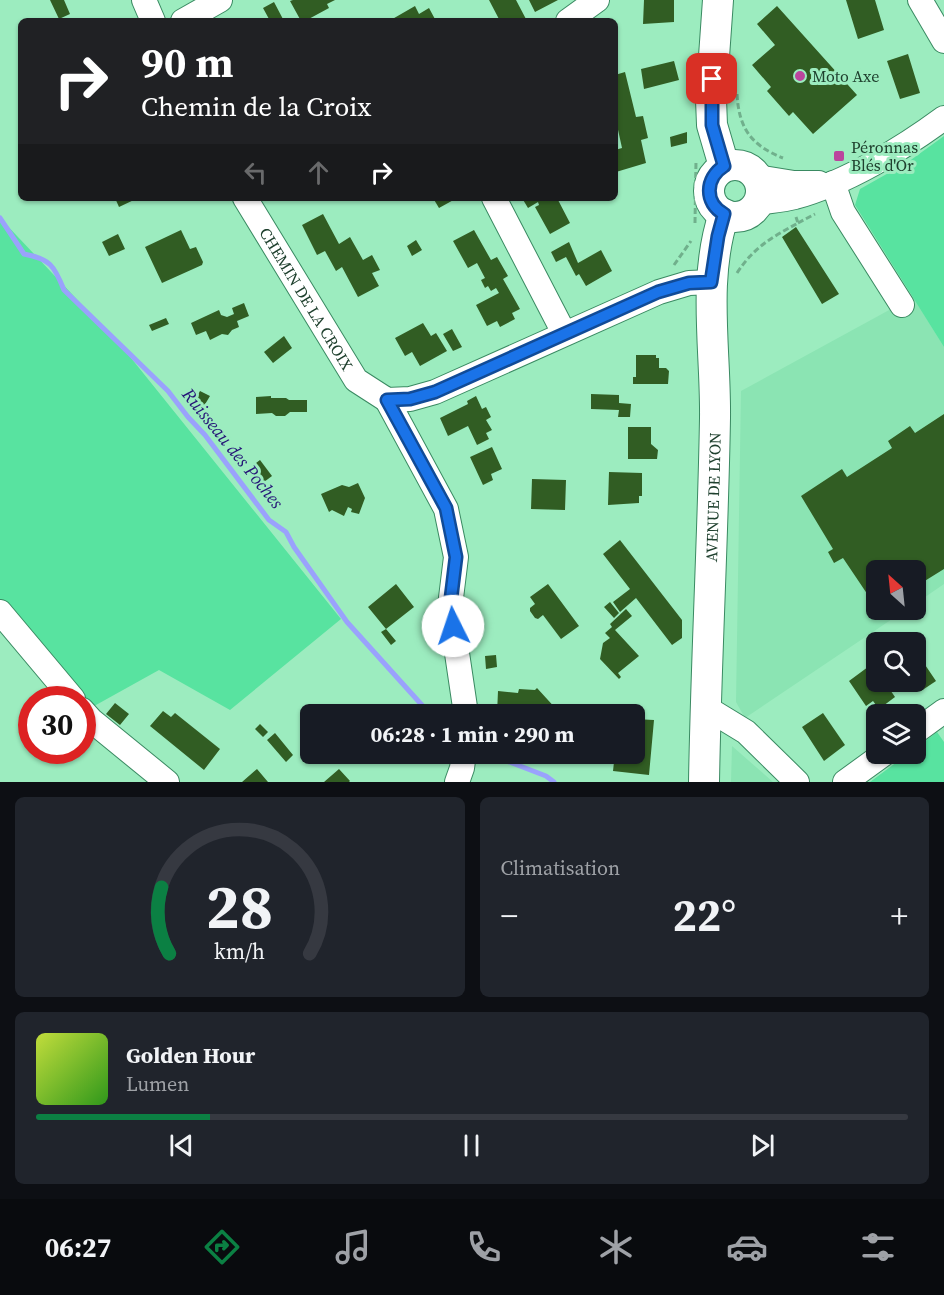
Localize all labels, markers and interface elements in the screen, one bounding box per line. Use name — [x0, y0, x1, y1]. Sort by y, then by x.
text: 90 m — [141, 33, 234, 91]
icon: right — [42, 42, 120, 120]
pin — [686, 53, 737, 104]
icon: arrive — [695, 62, 728, 95]
place label: Moto Axe — [812, 65, 879, 87]
marker: Moto Axe — [793, 69, 807, 83]
text: Chemin de la Croix — [141, 88, 372, 125]
place label: Péronnas Blés d'Or — [851, 136, 918, 176]
marker: Péronnas Blés d'Or — [832, 149, 846, 163]
icon: left — [239, 156, 272, 189]
icon: ahead — [302, 156, 335, 189]
icon: right — [365, 156, 398, 189]
street label: CHEMIN DE LA CROIX — [254, 223, 359, 375]
water label: Ruisseau des Poches — [176, 382, 290, 514]
street label: AVENUE DE LYON — [700, 432, 726, 562]
north arrow — [866, 560, 926, 620]
map controls — [866, 560, 926, 764]
position arrow — [421, 594, 485, 658]
button: search — [866, 632, 926, 692]
speed limit sign: 30 — [18, 686, 96, 764]
button: layers — [866, 704, 926, 764]
text: 06:28 · 1 min · 290 m — [371, 719, 574, 749]
text: Climatisation — [501, 854, 620, 882]
text: 28 — [206, 863, 274, 949]
text: 22° — [672, 884, 736, 946]
text: − — [501, 893, 518, 938]
text: + — [890, 893, 908, 938]
text: km/h — [214, 937, 265, 966]
text: Golden Hour — [126, 1040, 255, 1070]
text: Lumen — [126, 1070, 189, 1098]
icon: previous — [165, 1129, 198, 1162]
icon: pause — [455, 1129, 488, 1162]
icon: next — [746, 1129, 779, 1162]
icon: directions — [201, 1226, 243, 1268]
icon: music — [332, 1226, 374, 1268]
icon: phone — [463, 1226, 505, 1268]
icon: climate — [595, 1226, 637, 1268]
icon: car — [726, 1226, 768, 1268]
icon: filters — [857, 1226, 899, 1268]
text: 06:27 — [45, 1229, 111, 1266]

